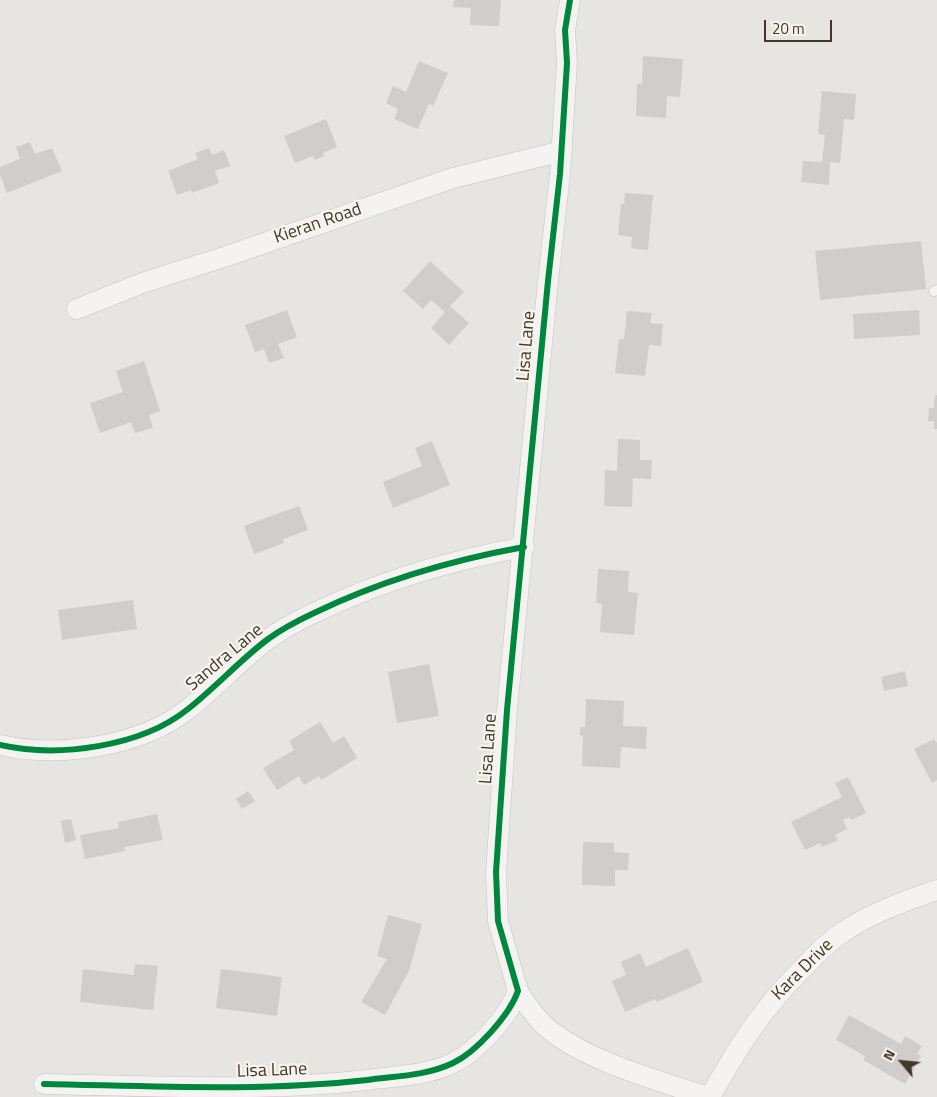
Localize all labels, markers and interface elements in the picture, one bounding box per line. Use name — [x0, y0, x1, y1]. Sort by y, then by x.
scale bar — [767, 10, 834, 42]
text: 20 m — [772, 17, 805, 40]
street label: Kieran Road — [271, 199, 365, 249]
street label: Lisa Lane — [513, 310, 541, 382]
street label: Sandra Lane — [182, 620, 268, 696]
street label: Lisa Lane — [476, 713, 502, 785]
street label: Kara Drive — [768, 935, 838, 1005]
north arrow — [877, 1037, 927, 1087]
text: N — [877, 1046, 900, 1064]
street label: Lisa Lane — [236, 1059, 308, 1083]

